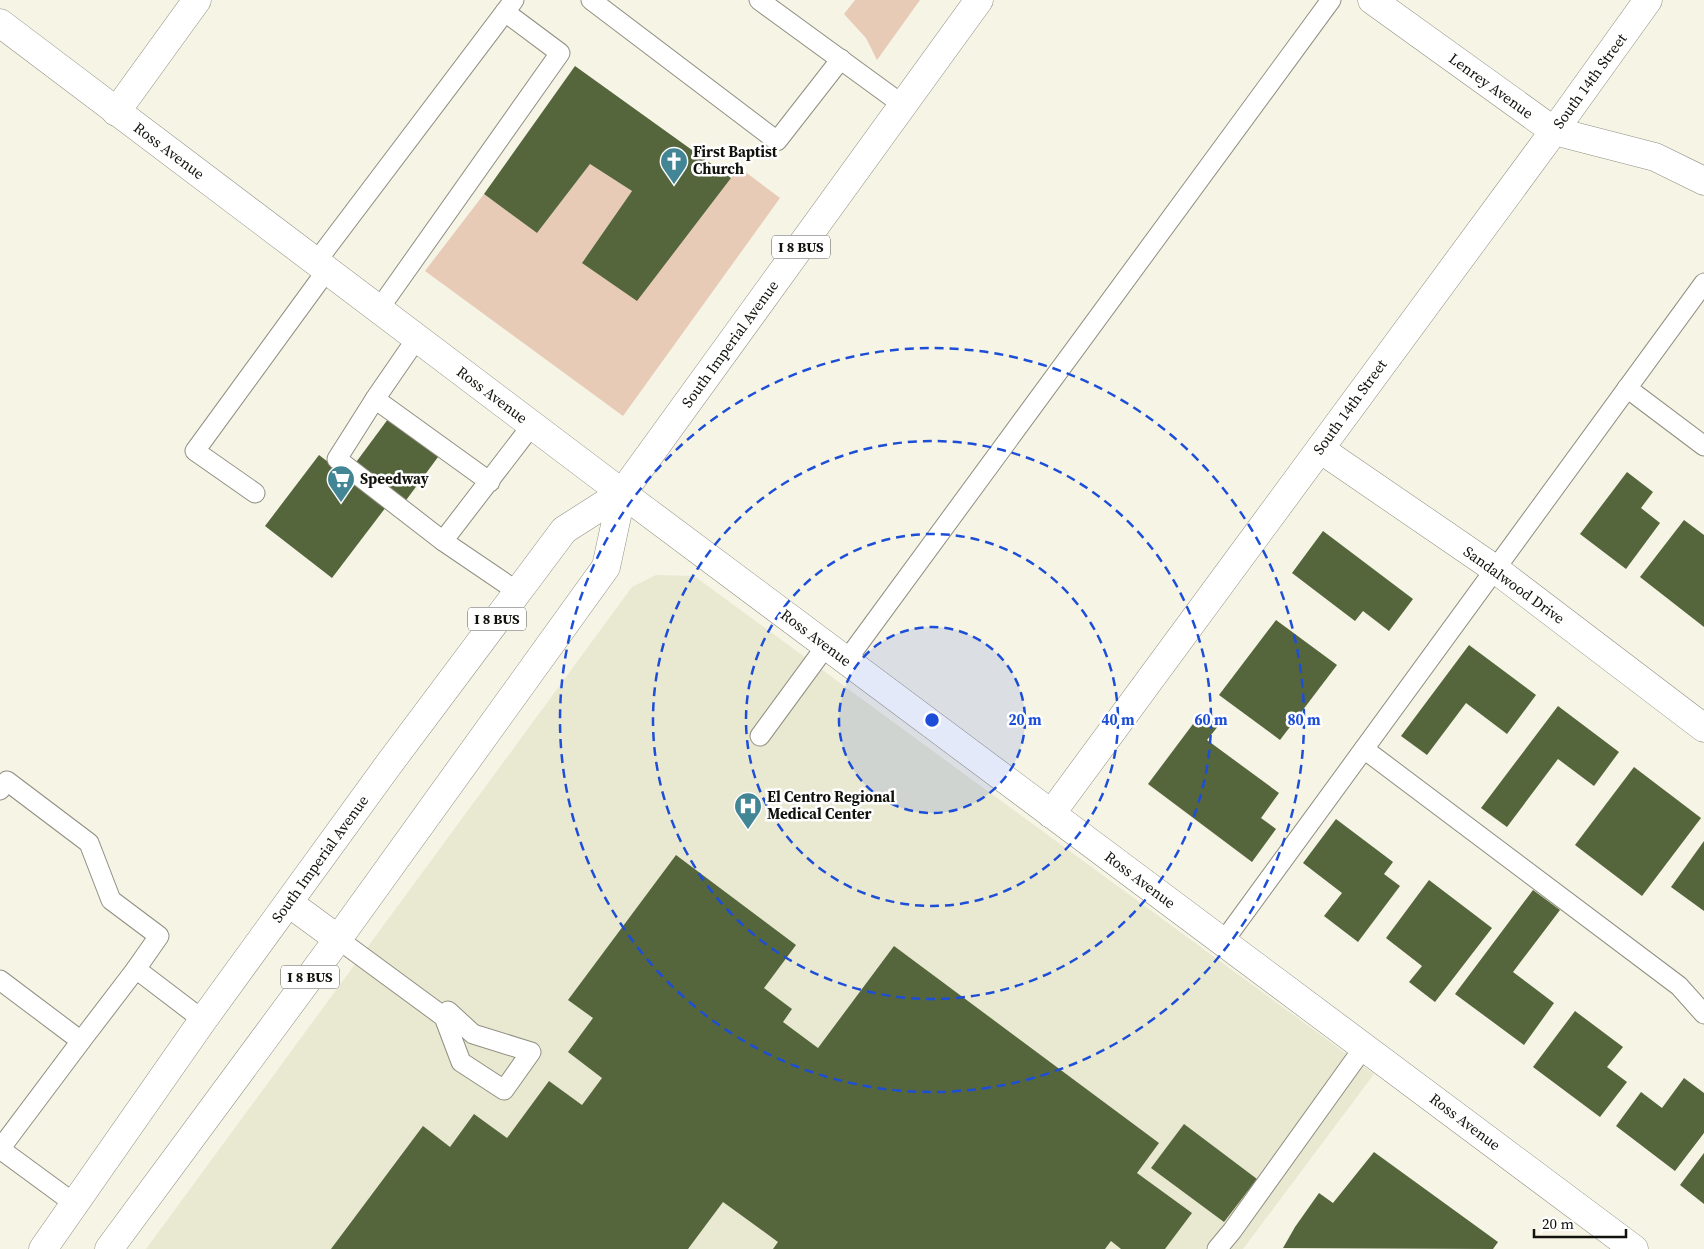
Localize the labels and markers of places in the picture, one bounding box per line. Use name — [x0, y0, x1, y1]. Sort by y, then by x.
place label: First Baptist Church — [693, 141, 778, 179]
church icon: First Baptist Church — [659, 146, 689, 185]
supermarket icon: Speedway — [326, 464, 356, 503]
place label: Speedway — [360, 468, 429, 489]
centre of rings — [923, 711, 941, 729]
place label: El Centro Regional Medical Center — [767, 786, 895, 824]
hospital icon: El Centro Regional Medical Center — [733, 791, 763, 830]

